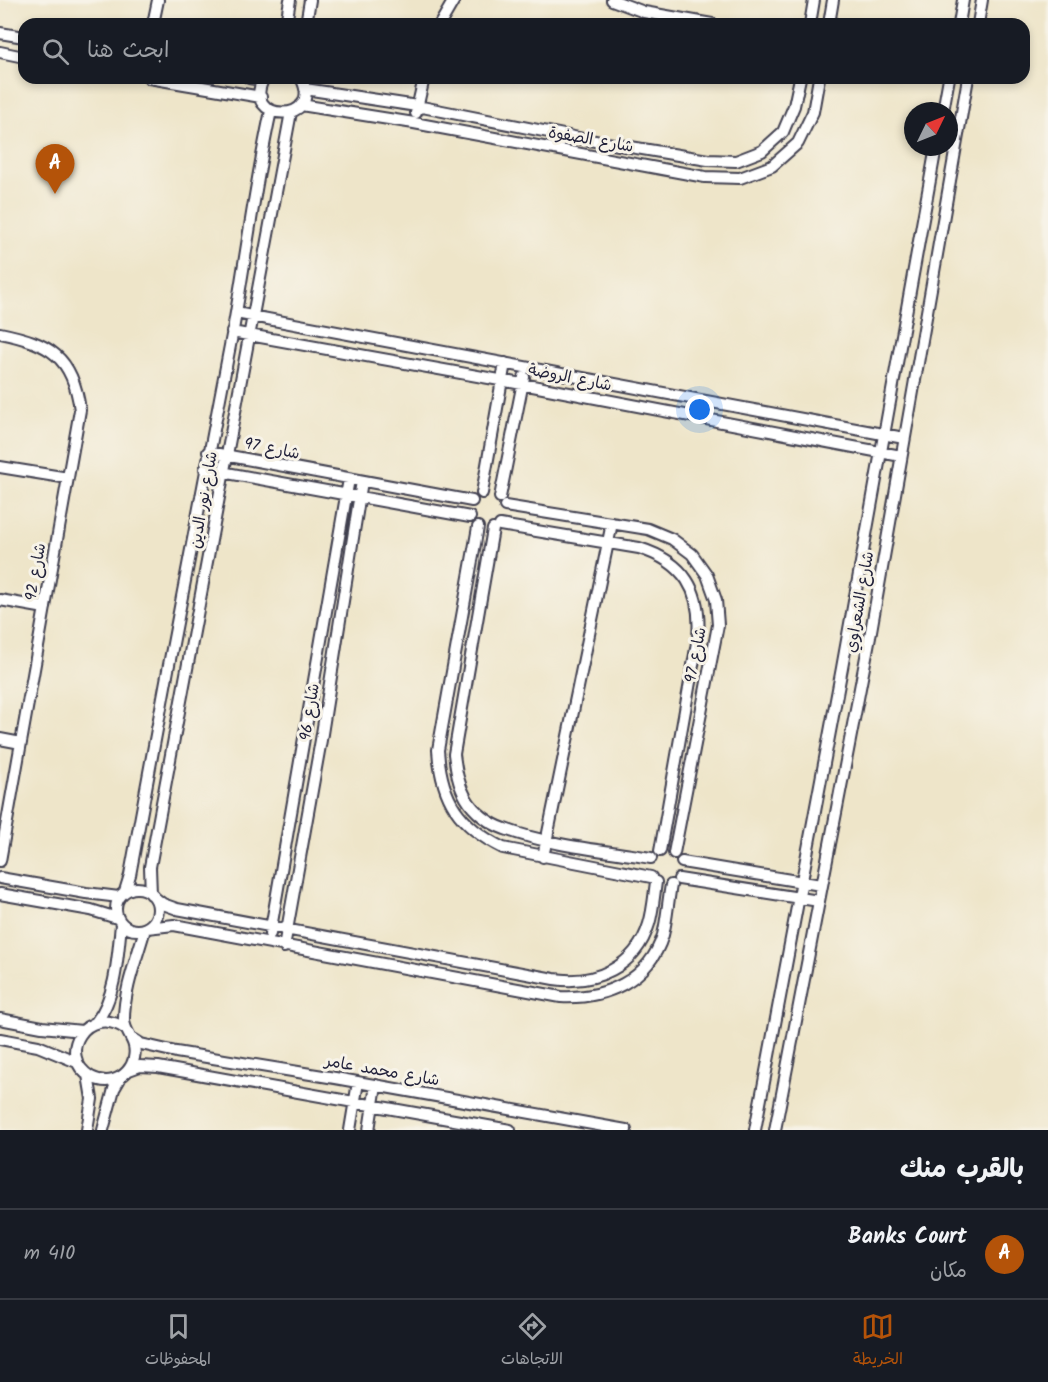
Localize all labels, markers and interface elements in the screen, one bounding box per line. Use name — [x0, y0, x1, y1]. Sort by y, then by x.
search box — [18, 18, 1030, 84]
text: ابحث هنا — [87, 34, 169, 69]
icon: search — [39, 35, 72, 68]
north arrow — [904, 102, 958, 156]
street label: شارع الصفوة — [546, 120, 636, 160]
pin: A — [36, 144, 74, 194]
street label: شارع الروضة — [526, 358, 614, 398]
your location — [685, 395, 714, 424]
street label: شارع 97 — [242, 431, 302, 467]
street label: شارع نور الدين — [183, 449, 225, 551]
street label: شارع 92 — [19, 541, 53, 603]
street label: شارع الشعراوي — [839, 549, 881, 655]
street label: شارع 97 — [678, 625, 714, 685]
street label: شارع 96 — [293, 682, 327, 742]
street label: شارع محمد عامر — [321, 1048, 441, 1093]
text: بالقرب منك — [900, 1149, 1024, 1191]
text: Banks Court — [848, 1220, 967, 1255]
text: 410 m — [24, 1238, 75, 1270]
text: A — [998, 1238, 1011, 1270]
text: مكان — [930, 1256, 967, 1288]
tab: المحفوظات — [145, 1310, 211, 1373]
tab: الاتجاهات — [501, 1310, 563, 1373]
tab: الخريطة — [853, 1310, 903, 1373]

